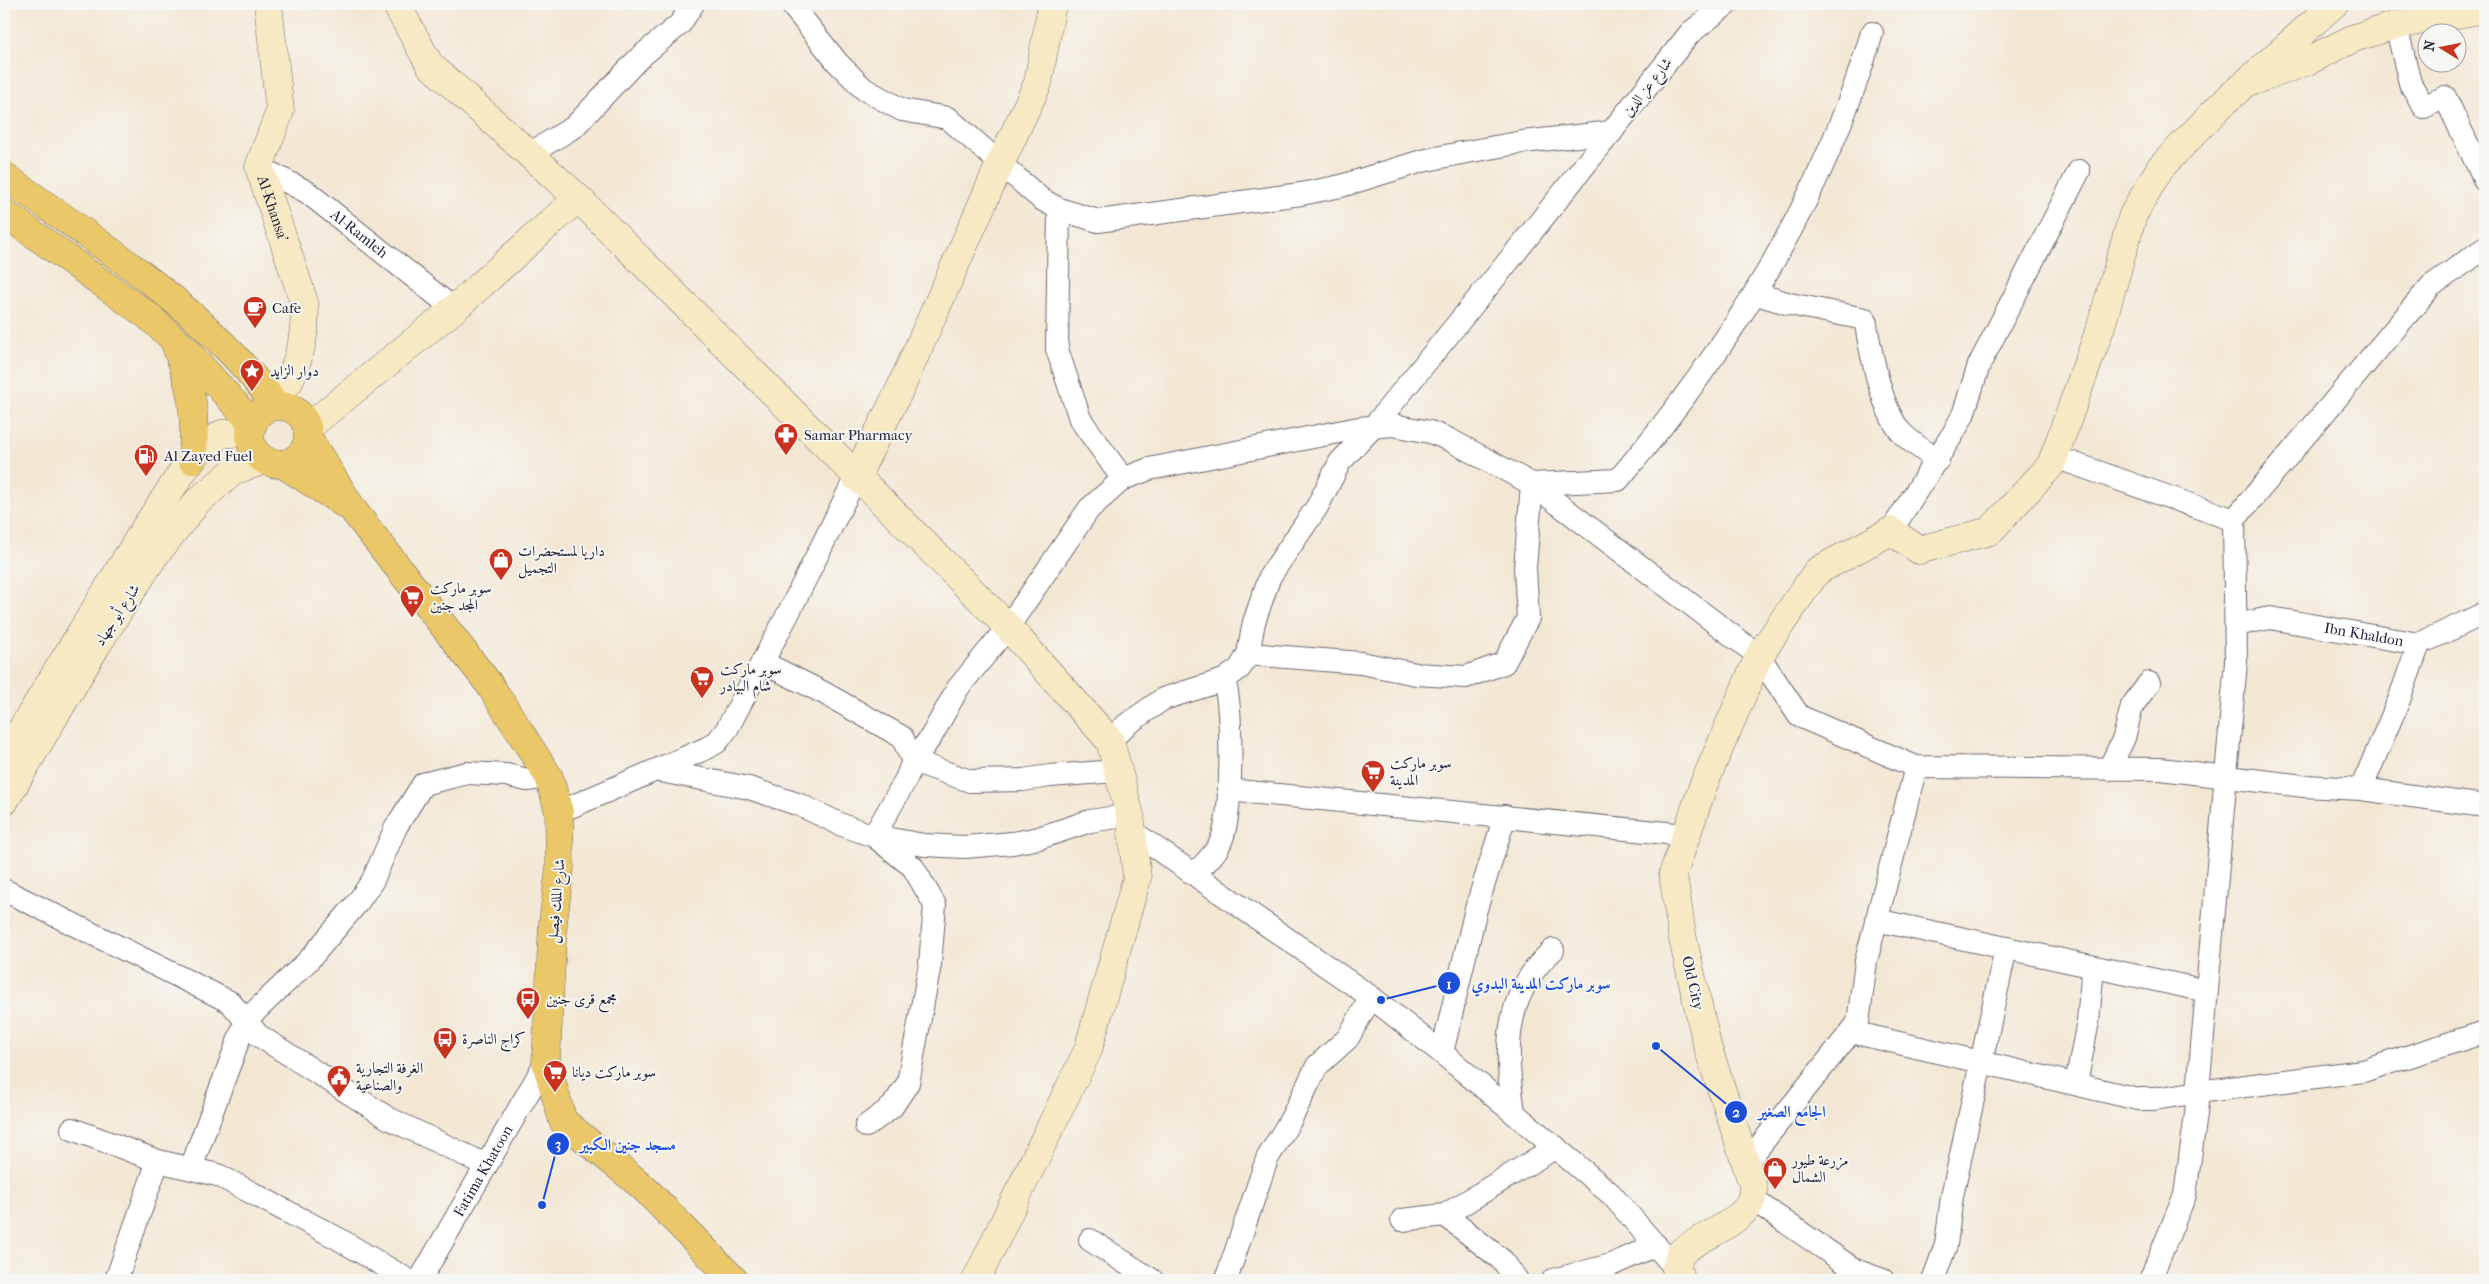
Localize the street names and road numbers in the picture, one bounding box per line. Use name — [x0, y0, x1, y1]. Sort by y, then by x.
street label: شارع عز الدين — [1618, 54, 1679, 123]
street label: Al-Khansa' — [253, 172, 292, 244]
street label: Al-Ramleh — [326, 205, 392, 262]
street label: شارع أبو جهاد — [89, 580, 147, 651]
street label: Ibn Khaldon — [2323, 619, 2405, 650]
street label: شارع الملك فيصل — [543, 858, 573, 944]
street label: Old City — [1678, 954, 1708, 1013]
street label: Fatima Khatoon — [450, 1122, 517, 1220]

